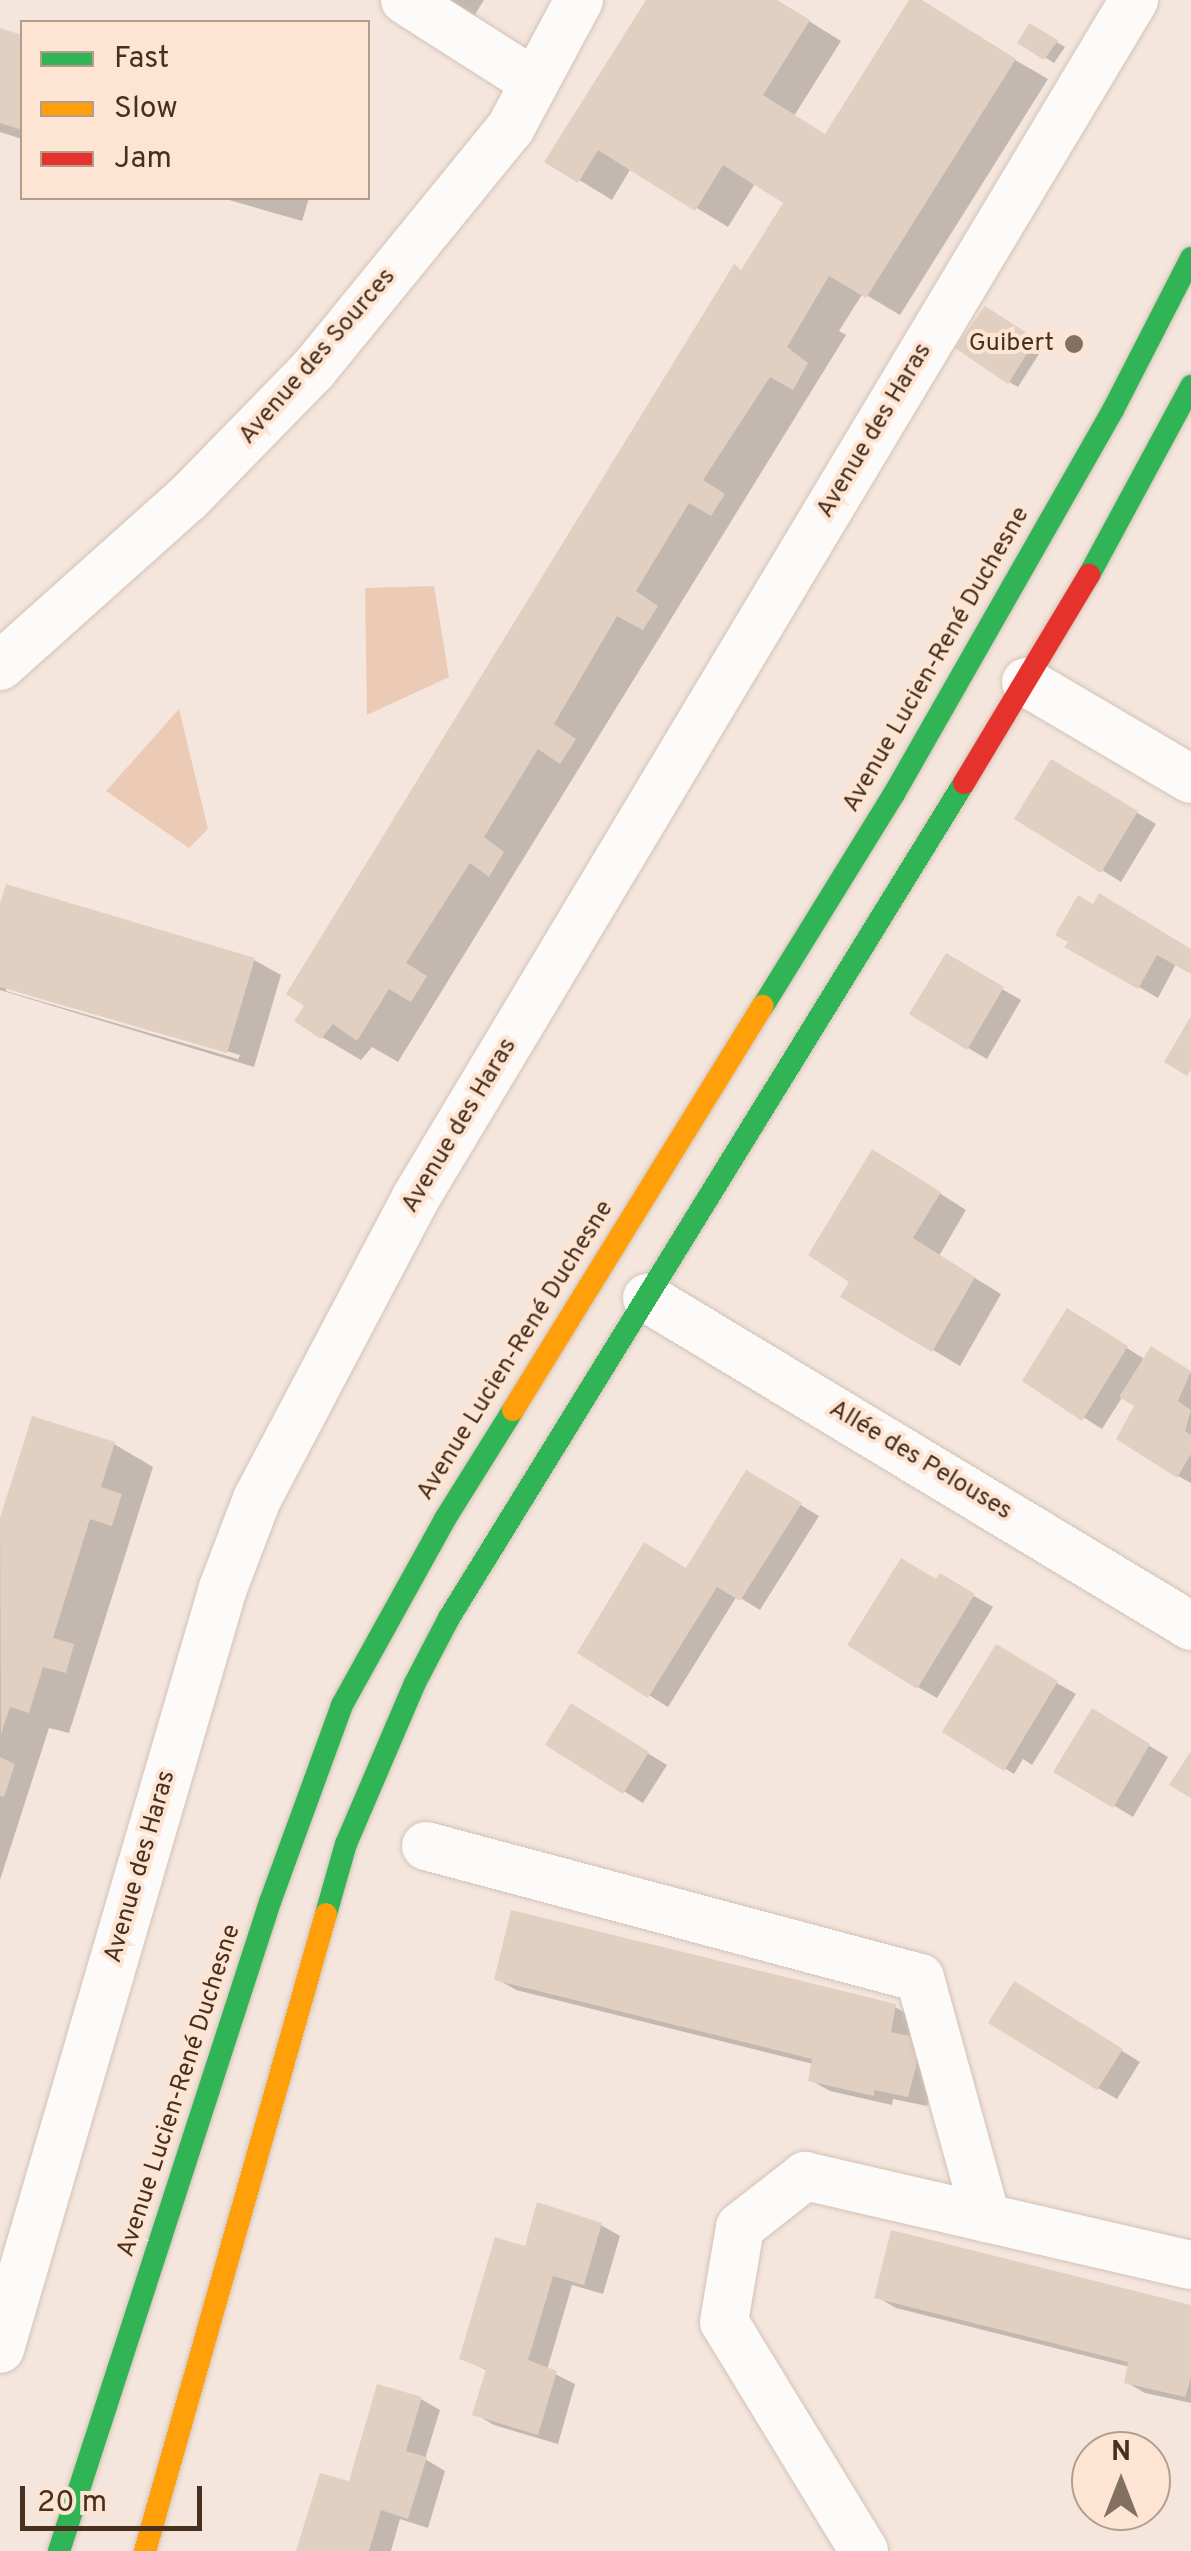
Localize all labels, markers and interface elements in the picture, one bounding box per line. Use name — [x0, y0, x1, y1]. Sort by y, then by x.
legend — [20, 20, 370, 200]
text: Fast — [114, 41, 169, 78]
text: Slow — [114, 91, 178, 128]
text: Jam — [114, 141, 172, 178]
street label: Avenue des Sources — [233, 263, 403, 451]
place label: Guibert — [969, 329, 1054, 359]
marker: Guibert — [1063, 333, 1085, 355]
street label: Avenue des Haras — [811, 338, 939, 524]
street label: Avenue Lucien-René Duchesne — [837, 502, 1037, 818]
street label: Avenue des Haras — [396, 1033, 524, 1219]
street label: Avenue Lucien-René Duchesne — [411, 1196, 621, 1506]
street label: Allée des Pelouses — [823, 1395, 1017, 1527]
street label: Avenue des Haras — [99, 1767, 183, 1967]
street label: Avenue Lucien-René Duchesne — [112, 1921, 248, 2261]
north arrow — [1071, 2431, 1171, 2531]
text: N — [1111, 2435, 1131, 2471]
scale bar — [25, 2466, 208, 2528]
text: 20 m — [37, 2485, 107, 2522]

